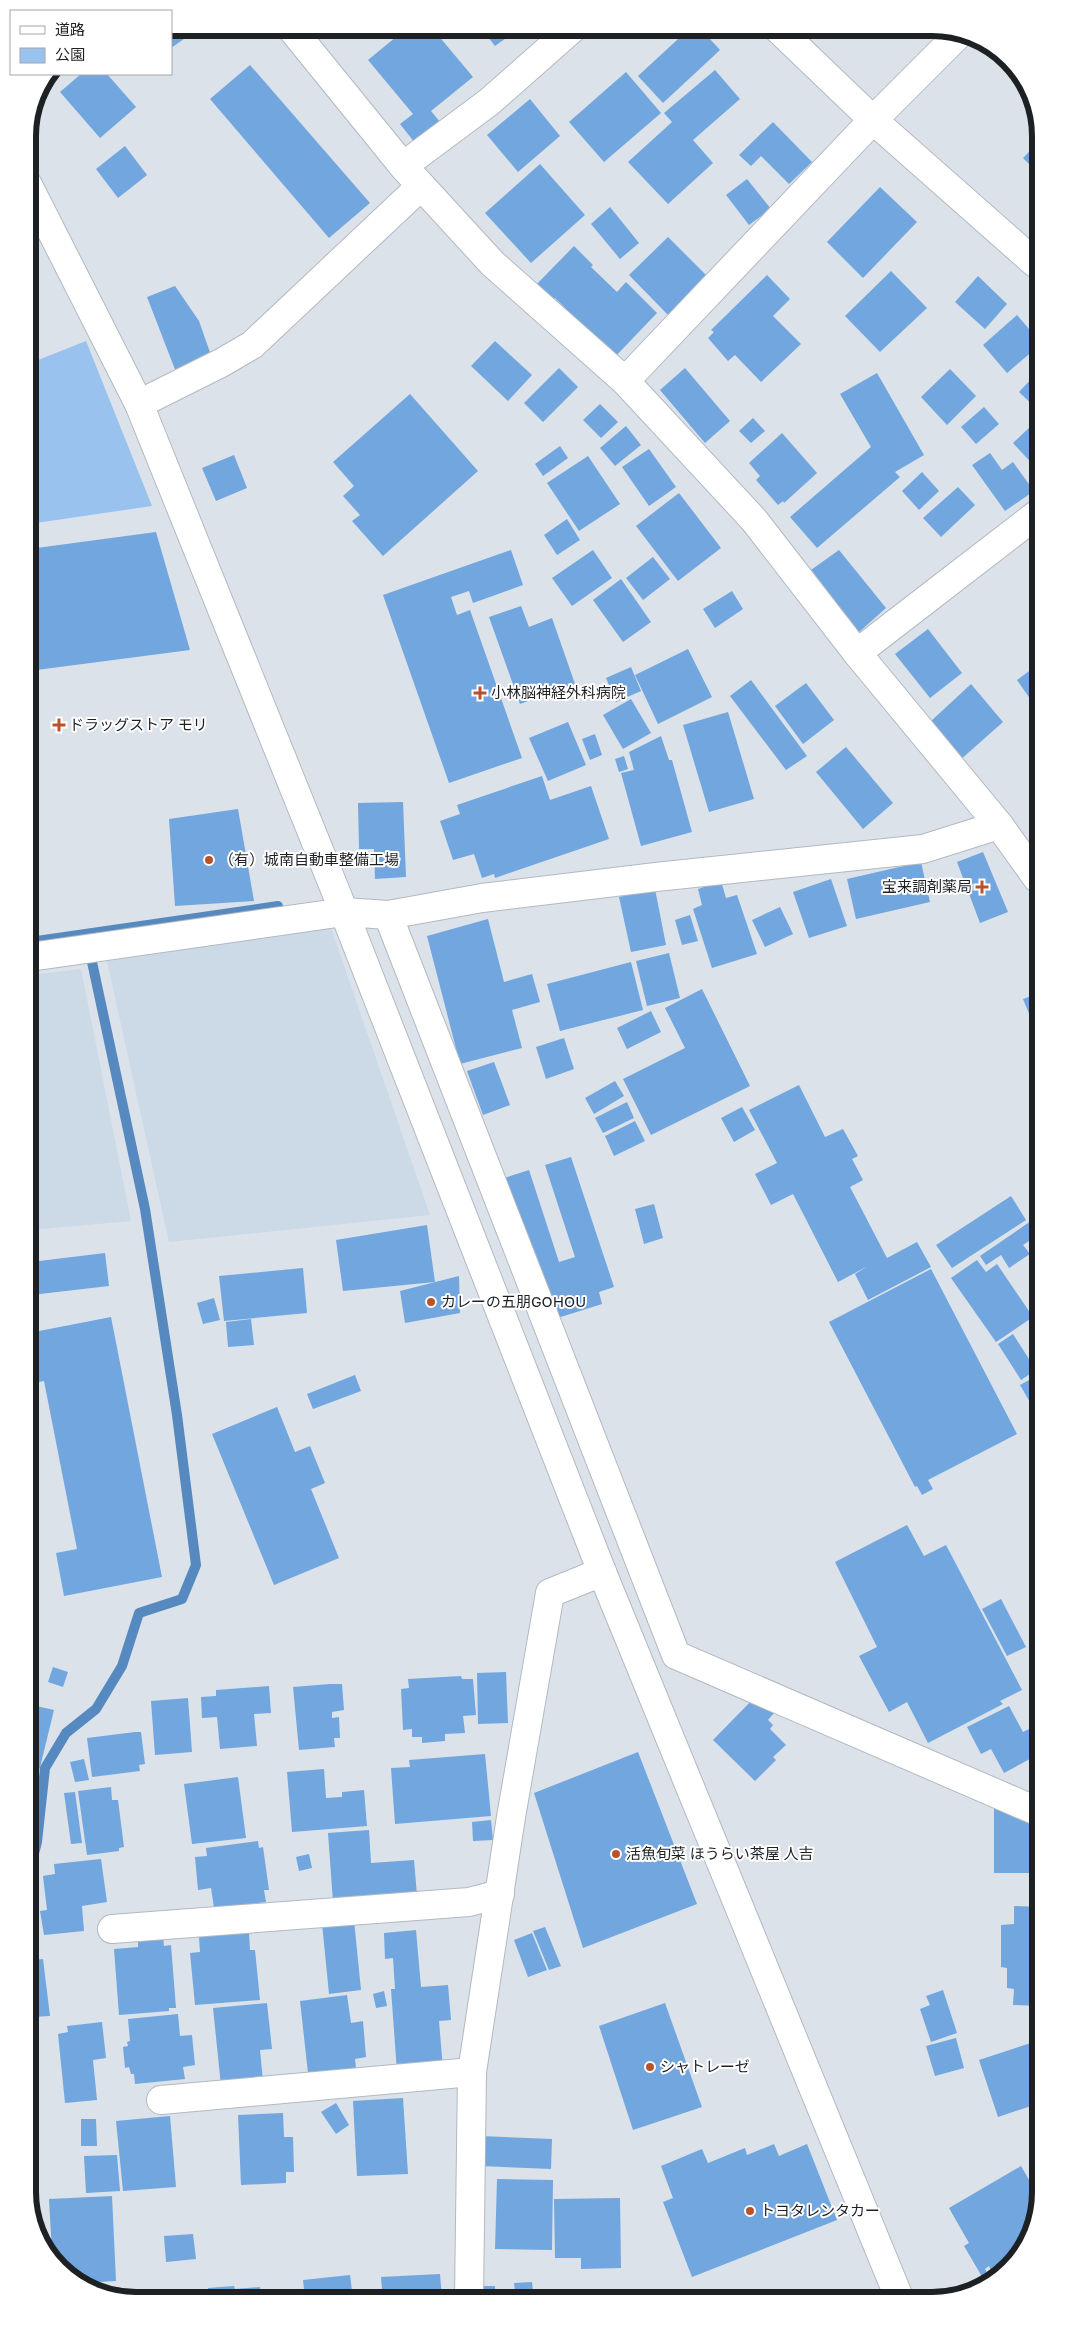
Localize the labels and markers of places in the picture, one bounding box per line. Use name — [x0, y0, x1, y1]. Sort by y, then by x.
place label: 小林脳神経外科病院 — [491, 683, 626, 701]
marker: 小林脳神経外科病院 — [473, 686, 487, 700]
place label: ドラッグストア モリ — [69, 715, 208, 733]
marker: ドラッグストア モリ — [53, 719, 65, 731]
place label: （有）城南自動車整備工場 — [219, 850, 399, 868]
marker: （有）城南自動車整備工場 — [203, 854, 215, 866]
place label: 宝来調剤薬局 — [882, 877, 972, 895]
marker: 宝来調剤薬局 — [976, 881, 988, 893]
place label: カレーの五朋GOHOU — [441, 1292, 586, 1310]
marker: カレーの五朋GOHOU — [425, 1296, 437, 1308]
place label: 活魚旬菜 ほうらい茶屋 人吉 — [626, 1844, 814, 1862]
marker: 活魚旬菜 ほうらい茶屋 人吉 — [610, 1848, 622, 1860]
place label: シャトレーゼ — [660, 2057, 750, 2075]
marker: シャトレーゼ — [644, 2061, 656, 2073]
place label: トヨタレンタカー — [760, 2201, 880, 2219]
marker: トヨタレンタカー — [744, 2205, 756, 2217]

